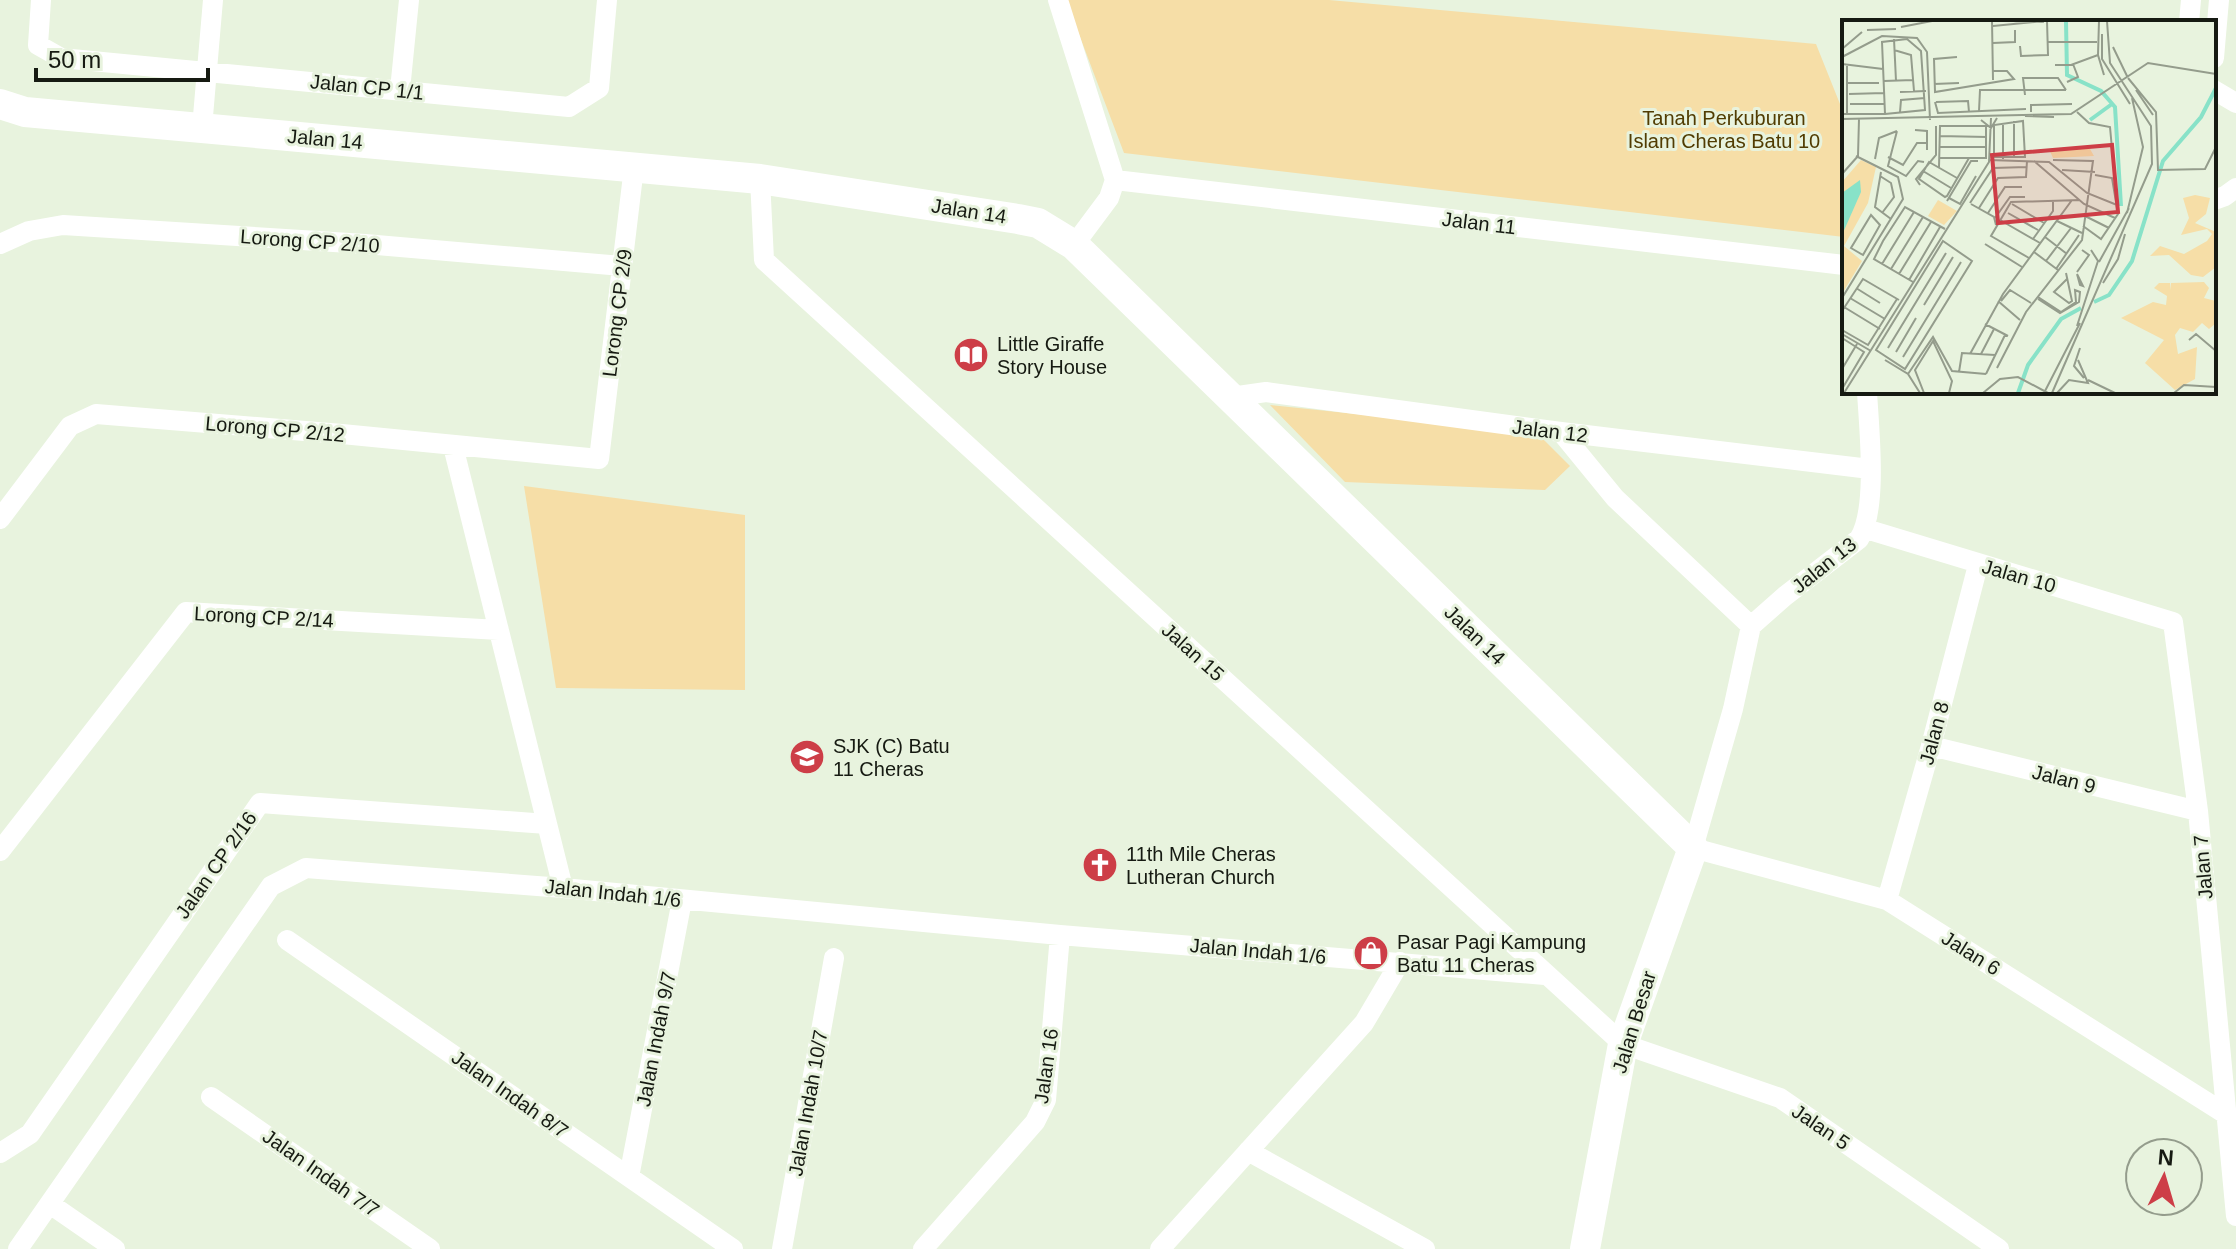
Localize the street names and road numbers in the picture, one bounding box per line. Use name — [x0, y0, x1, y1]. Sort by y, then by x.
street label: Jalan CP 1/1 — [309, 70, 425, 104]
street label: Jalan 14 — [286, 125, 364, 153]
street label: Jalan 14 — [930, 194, 1008, 228]
street label: Jalan 11 — [1441, 208, 1517, 238]
street label: Lorong CP 2/10 — [240, 225, 380, 257]
street label: Lorong CP 2/9 — [598, 248, 636, 378]
street label: Lorong CP 2/12 — [204, 412, 346, 446]
street label: Jalan 12 — [1511, 415, 1589, 447]
street label: Jalan 13 — [1788, 533, 1860, 597]
street label: Jalan 10 — [1980, 555, 2058, 597]
street label: Jalan 14 — [1440, 601, 1510, 669]
street label: Lorong CP 2/14 — [194, 602, 334, 632]
street label: Jalan 15 — [1158, 619, 1228, 685]
street label: Jalan 8 — [1915, 699, 1953, 767]
street label: Jalan 9 — [2030, 761, 2098, 797]
street label: Jalan CP 2/16 — [171, 807, 261, 923]
street label: Jalan 7 — [2189, 834, 2217, 900]
street label: Jalan Indah 1/6 — [544, 875, 682, 911]
street label: Jalan 6 — [1938, 927, 2004, 979]
street label: Jalan Indah 1/6 — [1189, 934, 1327, 968]
street label: Jalan Besar — [1608, 968, 1660, 1076]
street label: Jalan Indah 9/7 — [632, 970, 680, 1108]
street label: Jalan 16 — [1030, 1027, 1062, 1105]
street label: Jalan Indah 10/7 — [784, 1028, 832, 1178]
street label: Jalan Indah 8/7 — [448, 1046, 572, 1142]
street label: Jalan 5 — [1788, 1100, 1854, 1154]
street label: Jalan Indah 7/7 — [259, 1125, 383, 1221]

